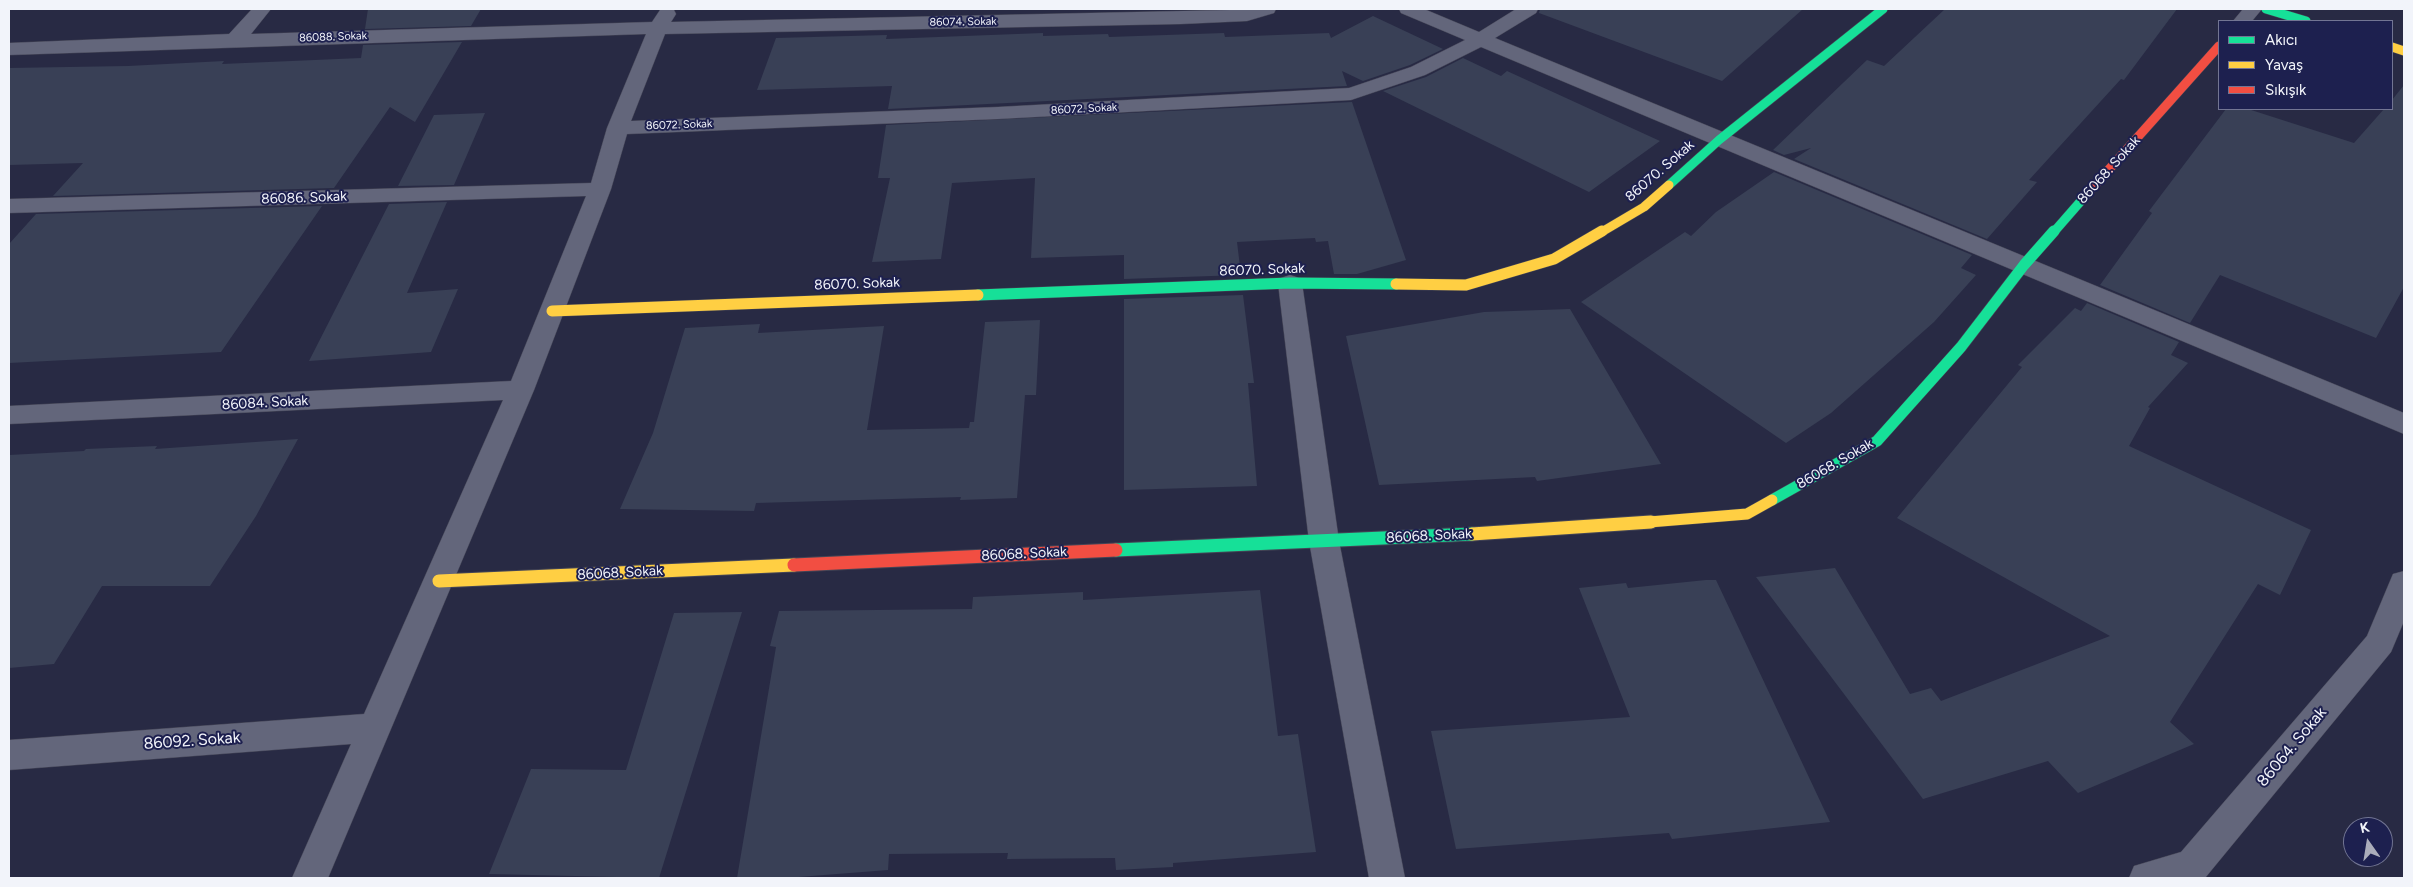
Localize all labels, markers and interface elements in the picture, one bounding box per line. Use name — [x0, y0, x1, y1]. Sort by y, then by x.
street label: 86074. Sokak — [929, 15, 997, 29]
legend — [2218, 20, 2393, 110]
street label: 86088. Sokak — [299, 29, 367, 45]
text: Akıcı — [2265, 31, 2298, 49]
text: Yavaş — [2265, 56, 2303, 74]
text: Sıkışık — [2265, 81, 2306, 99]
street label: 86072. Sokak — [1051, 101, 1117, 117]
street label: 86072. Sokak — [646, 117, 712, 133]
street label: 86068. Sokak — [2074, 133, 2144, 207]
street label: 86070. Sokak — [1622, 137, 1698, 205]
street label: 86086. Sokak — [261, 188, 347, 208]
street label: 86070. Sokak — [1219, 260, 1305, 280]
street label: 86070. Sokak — [814, 274, 900, 294]
street label: 86084. Sokak — [221, 392, 309, 414]
street label: 86068. Sokak — [1794, 435, 1876, 493]
street label: 86068. Sokak — [1386, 525, 1472, 547]
street label: 86068. Sokak — [981, 543, 1067, 565]
street label: 86068. Sokak — [577, 562, 663, 584]
street label: 86064. Sokak — [2253, 703, 2331, 791]
street label: 86092. Sokak — [143, 728, 241, 754]
north arrow — [2343, 817, 2393, 867]
text: K — [2358, 819, 2371, 837]

